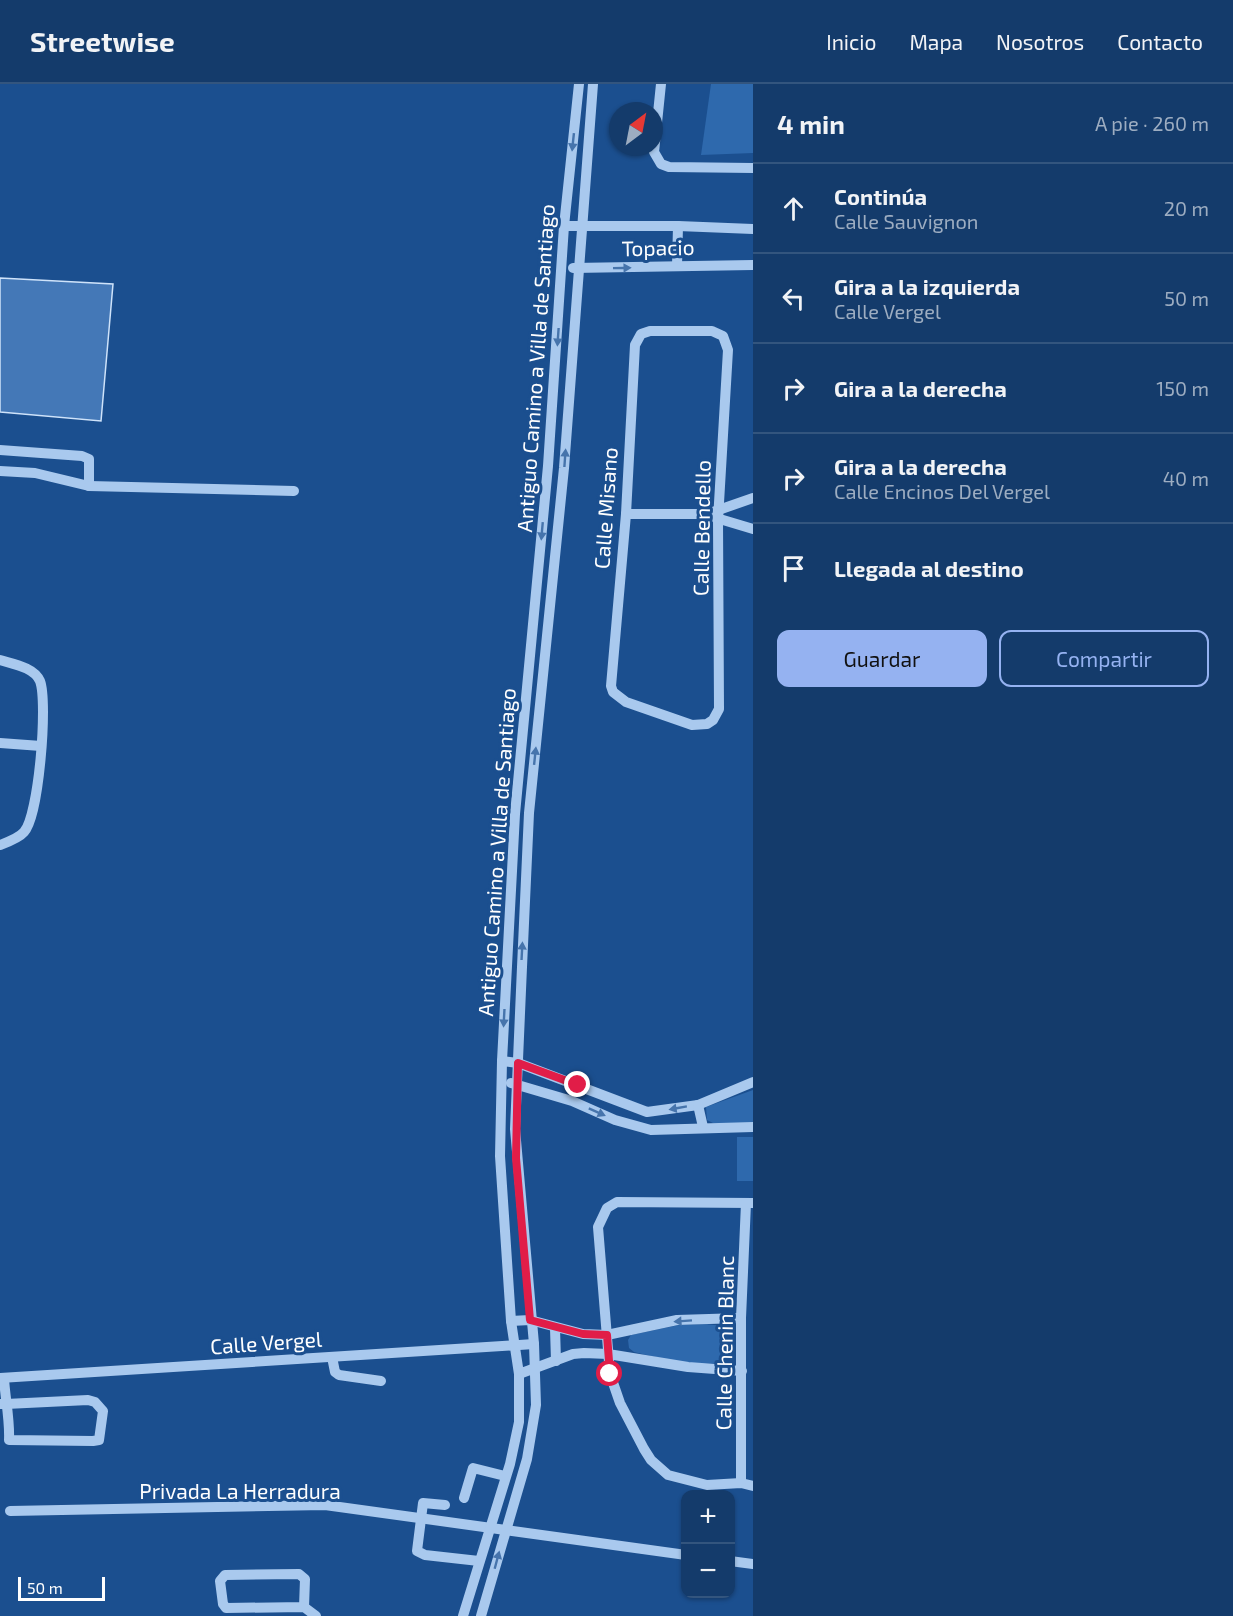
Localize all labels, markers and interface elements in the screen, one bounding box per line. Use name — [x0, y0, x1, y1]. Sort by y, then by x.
text: Streetwise — [30, 24, 175, 58]
text: Inicio — [826, 29, 876, 54]
text: Mapa — [909, 29, 963, 54]
text: Nosotros — [996, 29, 1084, 54]
text: Contacto — [1117, 29, 1203, 54]
north arrow — [609, 102, 663, 156]
text: 4 min — [777, 108, 845, 139]
text: A pie · 260 m — [1095, 111, 1209, 135]
one-way arrow — [568, 133, 578, 152]
text: Continúa — [834, 183, 927, 209]
icon: ahead — [777, 192, 810, 225]
text: 20 m — [1164, 196, 1209, 220]
street label: Antiguo Camino a Villa de Santiago — [511, 203, 559, 533]
text: Calle Sauvignon — [834, 209, 978, 233]
street label: Topacio — [621, 234, 695, 260]
one-way arrow — [612, 263, 631, 272]
text: Gira a la izquierda — [834, 273, 1020, 299]
icon: left — [777, 282, 810, 315]
text: 50 m — [1164, 286, 1209, 310]
text: Calle Vergel — [834, 299, 941, 323]
one-way arrow — [553, 327, 563, 346]
icon: right — [777, 372, 810, 405]
text: Gira a la derecha — [834, 375, 1007, 401]
text: 150 m — [1156, 376, 1209, 400]
street label: Calle Misano — [588, 446, 622, 570]
one-way arrow — [560, 448, 569, 467]
text: Gira a la derecha — [834, 453, 1007, 479]
street label: Calle Bendello — [687, 460, 715, 596]
icon: right — [777, 462, 810, 495]
text: 40 m — [1163, 466, 1209, 490]
text: Calle Encinos Del Vergel — [834, 479, 1050, 503]
one-way arrow — [537, 521, 547, 540]
icon: arrive — [777, 552, 810, 585]
text: Llegada al destino — [834, 555, 1024, 581]
button: Guardar — [777, 630, 987, 687]
button: Compartir — [999, 630, 1209, 687]
street label: Antiguo Camino a Villa de Santiago — [472, 687, 520, 1017]
one-way arrow — [530, 747, 540, 766]
one-way arrow — [518, 941, 527, 960]
one-way arrow — [499, 1009, 508, 1028]
route end — [564, 1071, 590, 1097]
one-way arrow — [669, 1104, 688, 1113]
one-way arrow — [589, 1108, 606, 1117]
street label: Calle Chenin Blanc — [710, 1255, 738, 1431]
one-way arrow — [673, 1316, 692, 1325]
street label: Calle Vergel — [209, 1326, 324, 1358]
route start — [596, 1360, 622, 1386]
street label: Privada La Herradura — [139, 1478, 341, 1503]
map controls — [681, 1490, 735, 1598]
button: + — [681, 1490, 735, 1544]
button: − — [681, 1544, 735, 1598]
one-way arrow — [493, 1550, 502, 1568]
scale bar — [18, 1574, 105, 1602]
text: 50 m — [27, 1578, 63, 1597]

